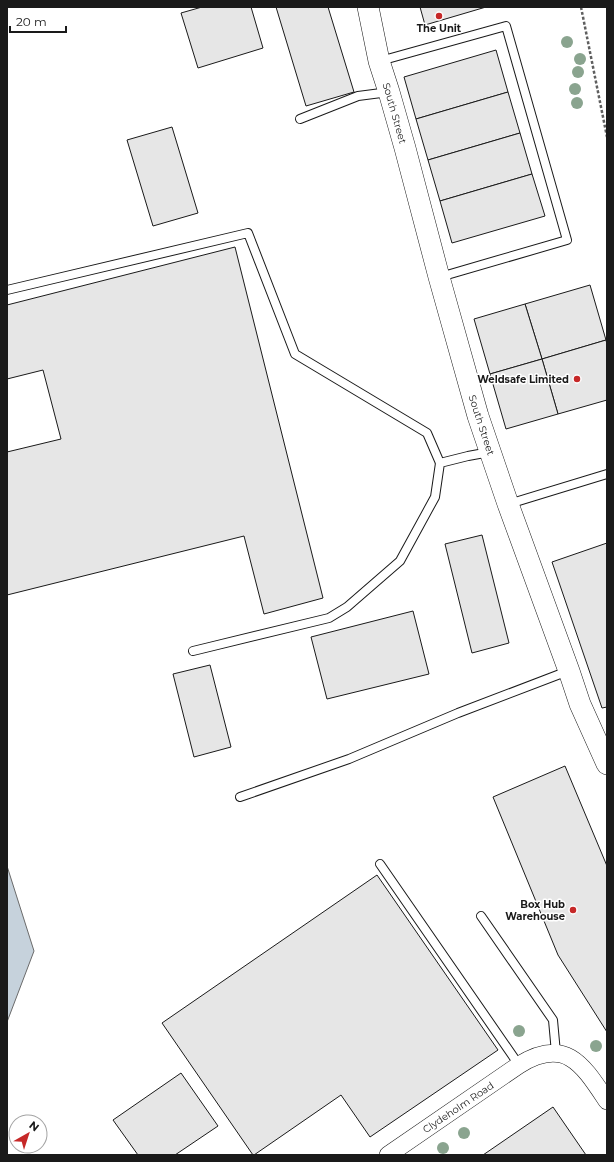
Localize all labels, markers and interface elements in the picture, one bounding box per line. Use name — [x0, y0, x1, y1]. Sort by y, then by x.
scale bar — [10, 8, 66, 34]
marker: The Unit — [434, 11, 444, 21]
text: 20 m — [16, 14, 47, 29]
place label: The Unit — [417, 22, 462, 35]
street label: South Street — [380, 81, 409, 145]
place label: Weldsafe Limited — [477, 373, 569, 386]
marker: Weldsafe Limited — [572, 374, 582, 384]
street label: South Street — [466, 393, 497, 457]
place label: Box Hub Warehouse — [505, 898, 565, 923]
marker: Box Hub Warehouse — [568, 905, 578, 915]
street label: Clydeholm Road — [420, 1079, 496, 1136]
north arrow — [8, 1114, 48, 1154]
text: N — [26, 1118, 42, 1134]

